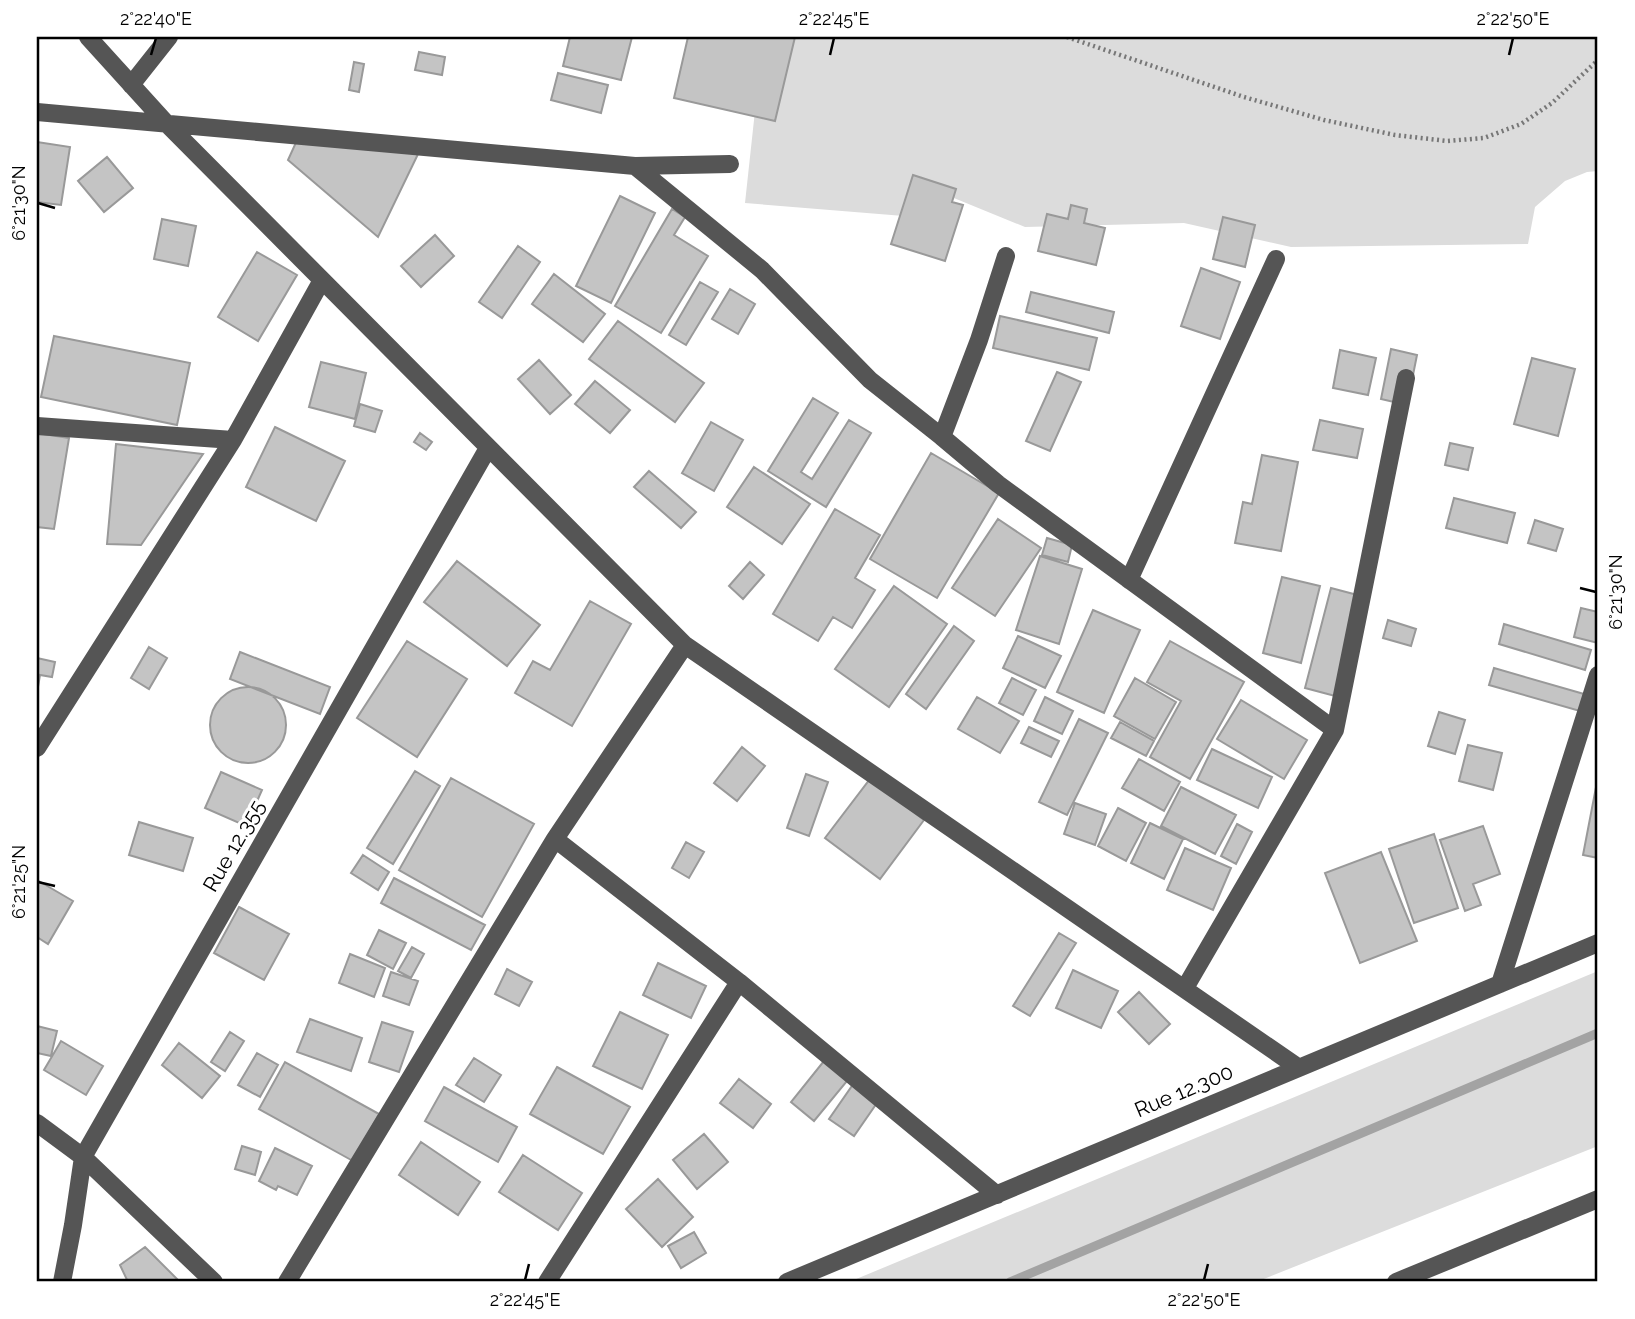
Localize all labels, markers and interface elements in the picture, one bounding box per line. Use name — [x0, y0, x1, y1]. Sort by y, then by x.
text: 2°22'40"E — [120, 8, 192, 29]
text: 2°22'45"E — [799, 8, 869, 29]
text: 2°22'50"E — [1477, 8, 1549, 29]
text: 6°21'30"N — [8, 165, 29, 241]
text: 6°21'30"N — [1605, 554, 1626, 630]
street label: Rue 12.355 — [197, 795, 270, 896]
text: 6°21'25"N — [8, 845, 29, 919]
street label: Rue 12.300 — [1131, 1059, 1237, 1122]
text: 2°22'45"E — [490, 1289, 560, 1310]
text: 2°22'50"E — [1168, 1289, 1240, 1310]

